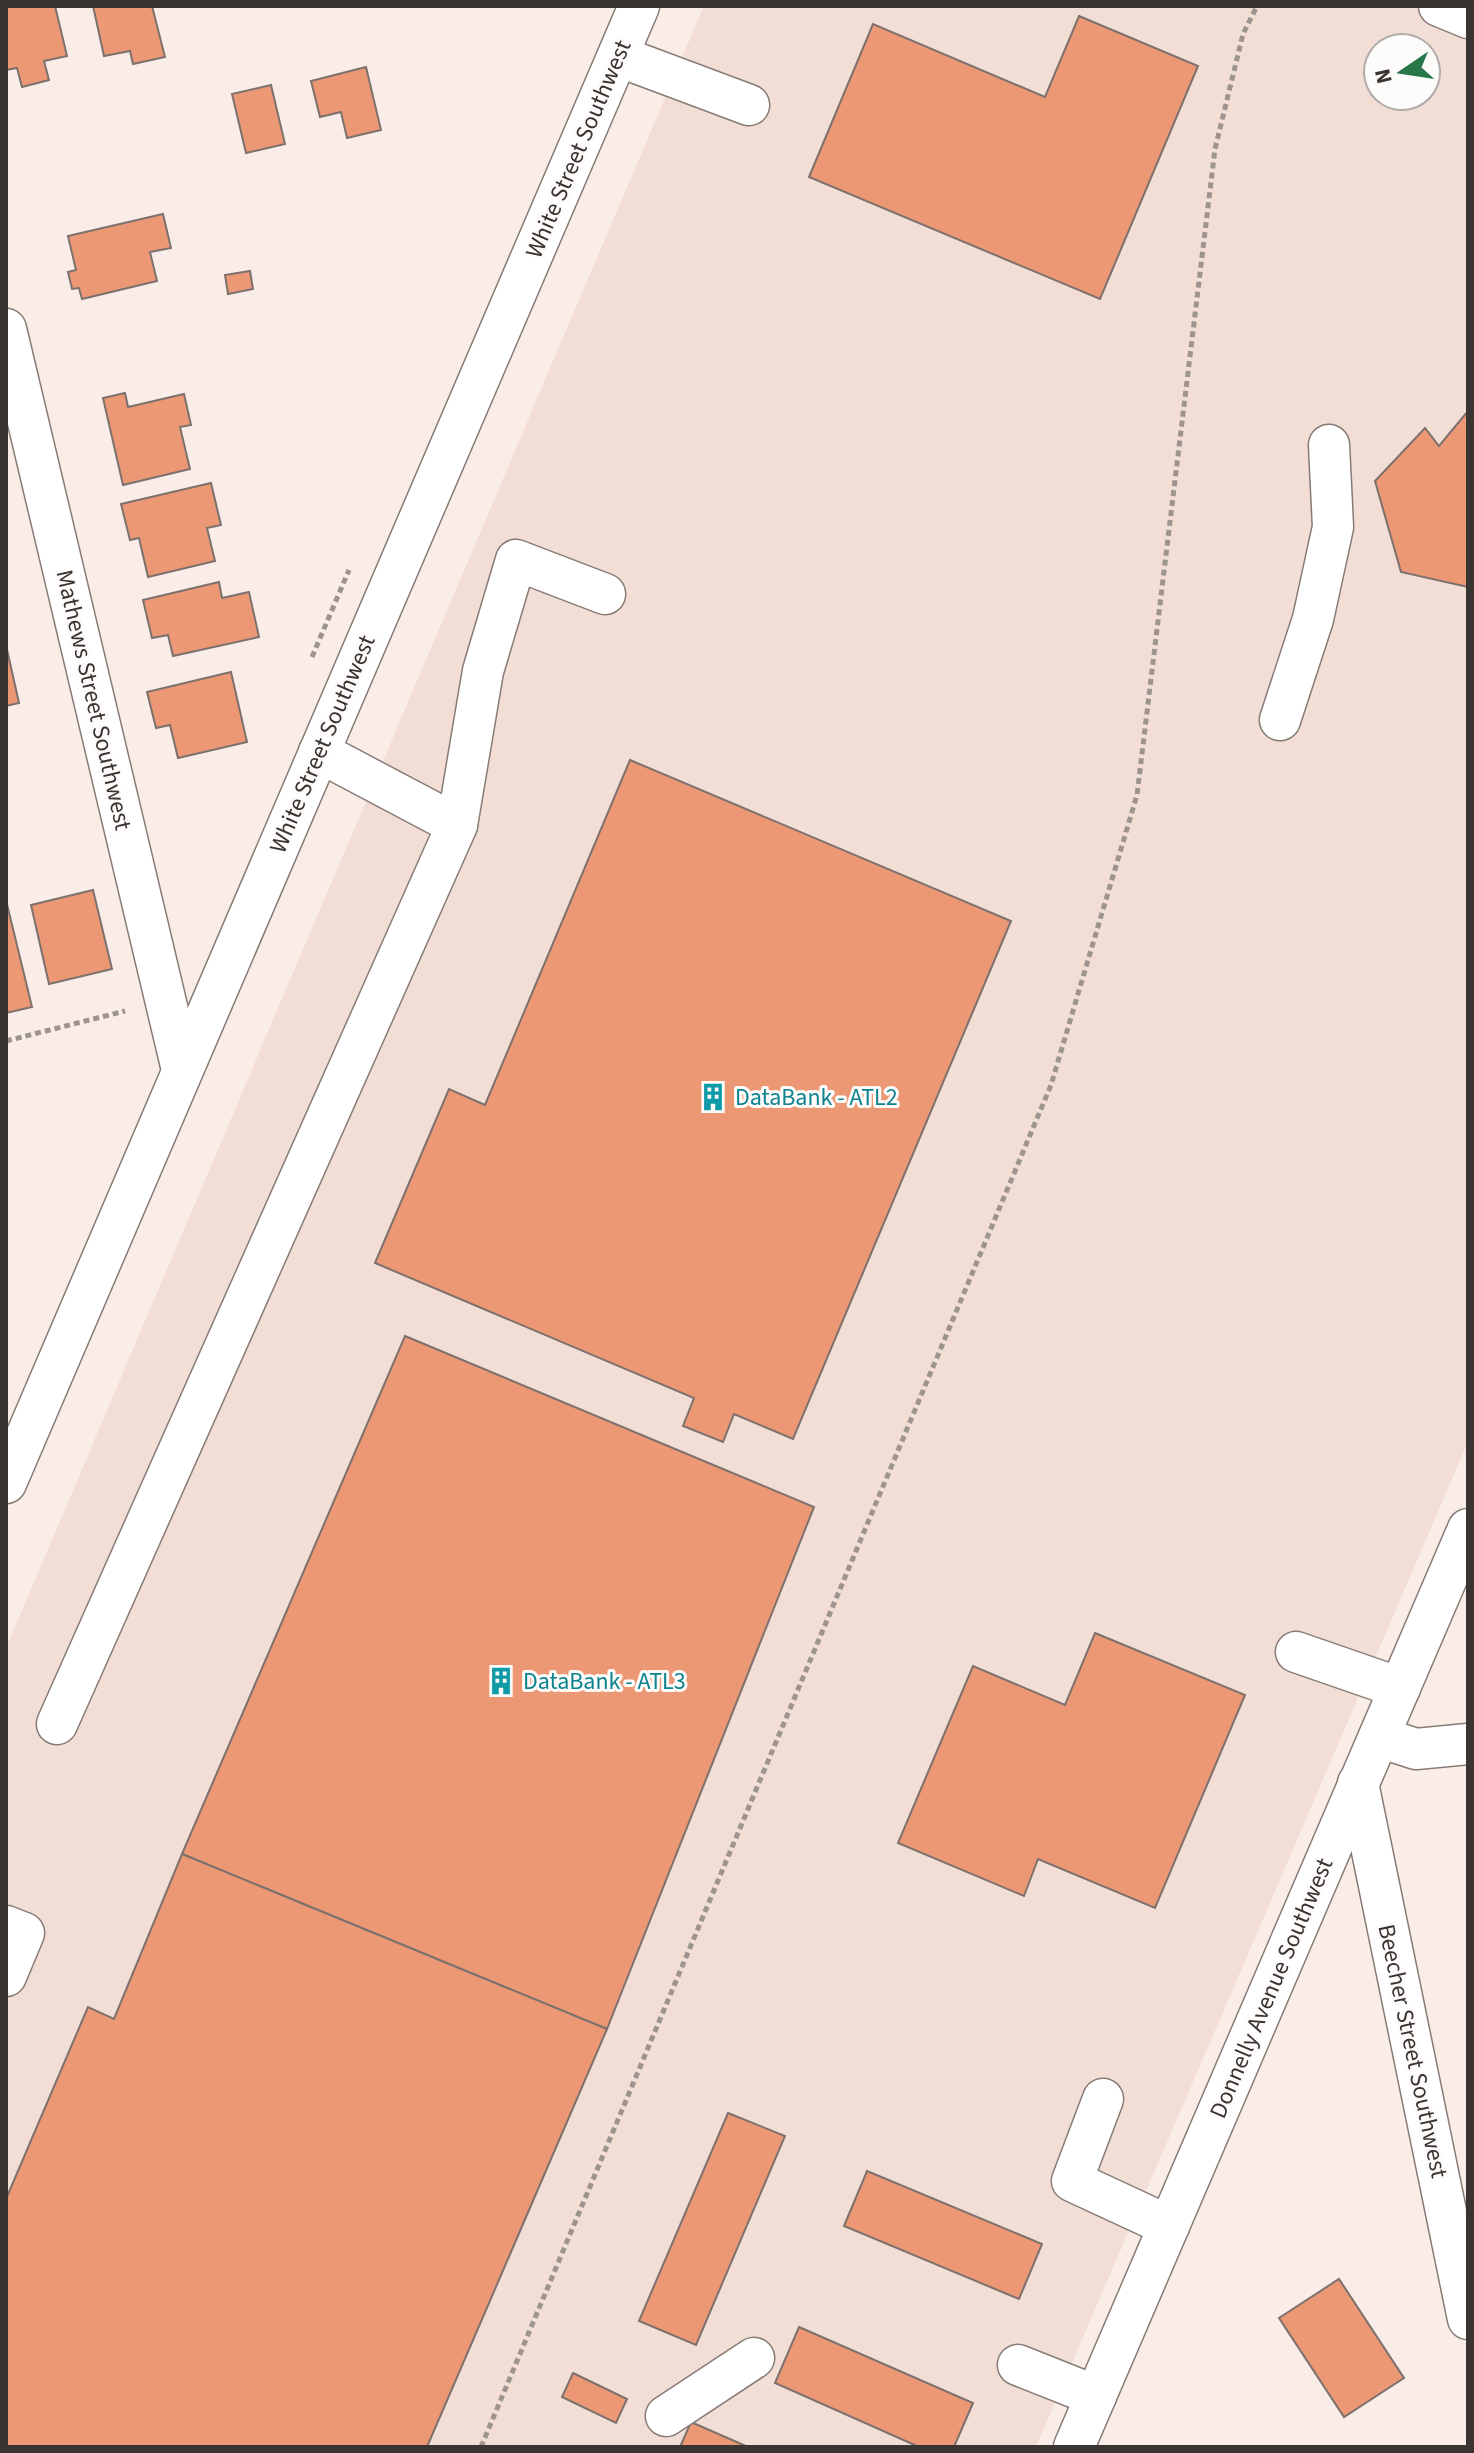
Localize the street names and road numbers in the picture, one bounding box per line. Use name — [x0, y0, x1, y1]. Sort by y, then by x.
street label: White Street Southwest — [517, 35, 640, 264]
street label: Mathews Street Southwest — [47, 566, 141, 834]
street label: White Street Southwest — [261, 630, 384, 859]
street label: Donnelly Avenue Southwest — [1201, 1853, 1342, 2124]
street label: Beecher Street Southwest — [1369, 1921, 1457, 2181]

